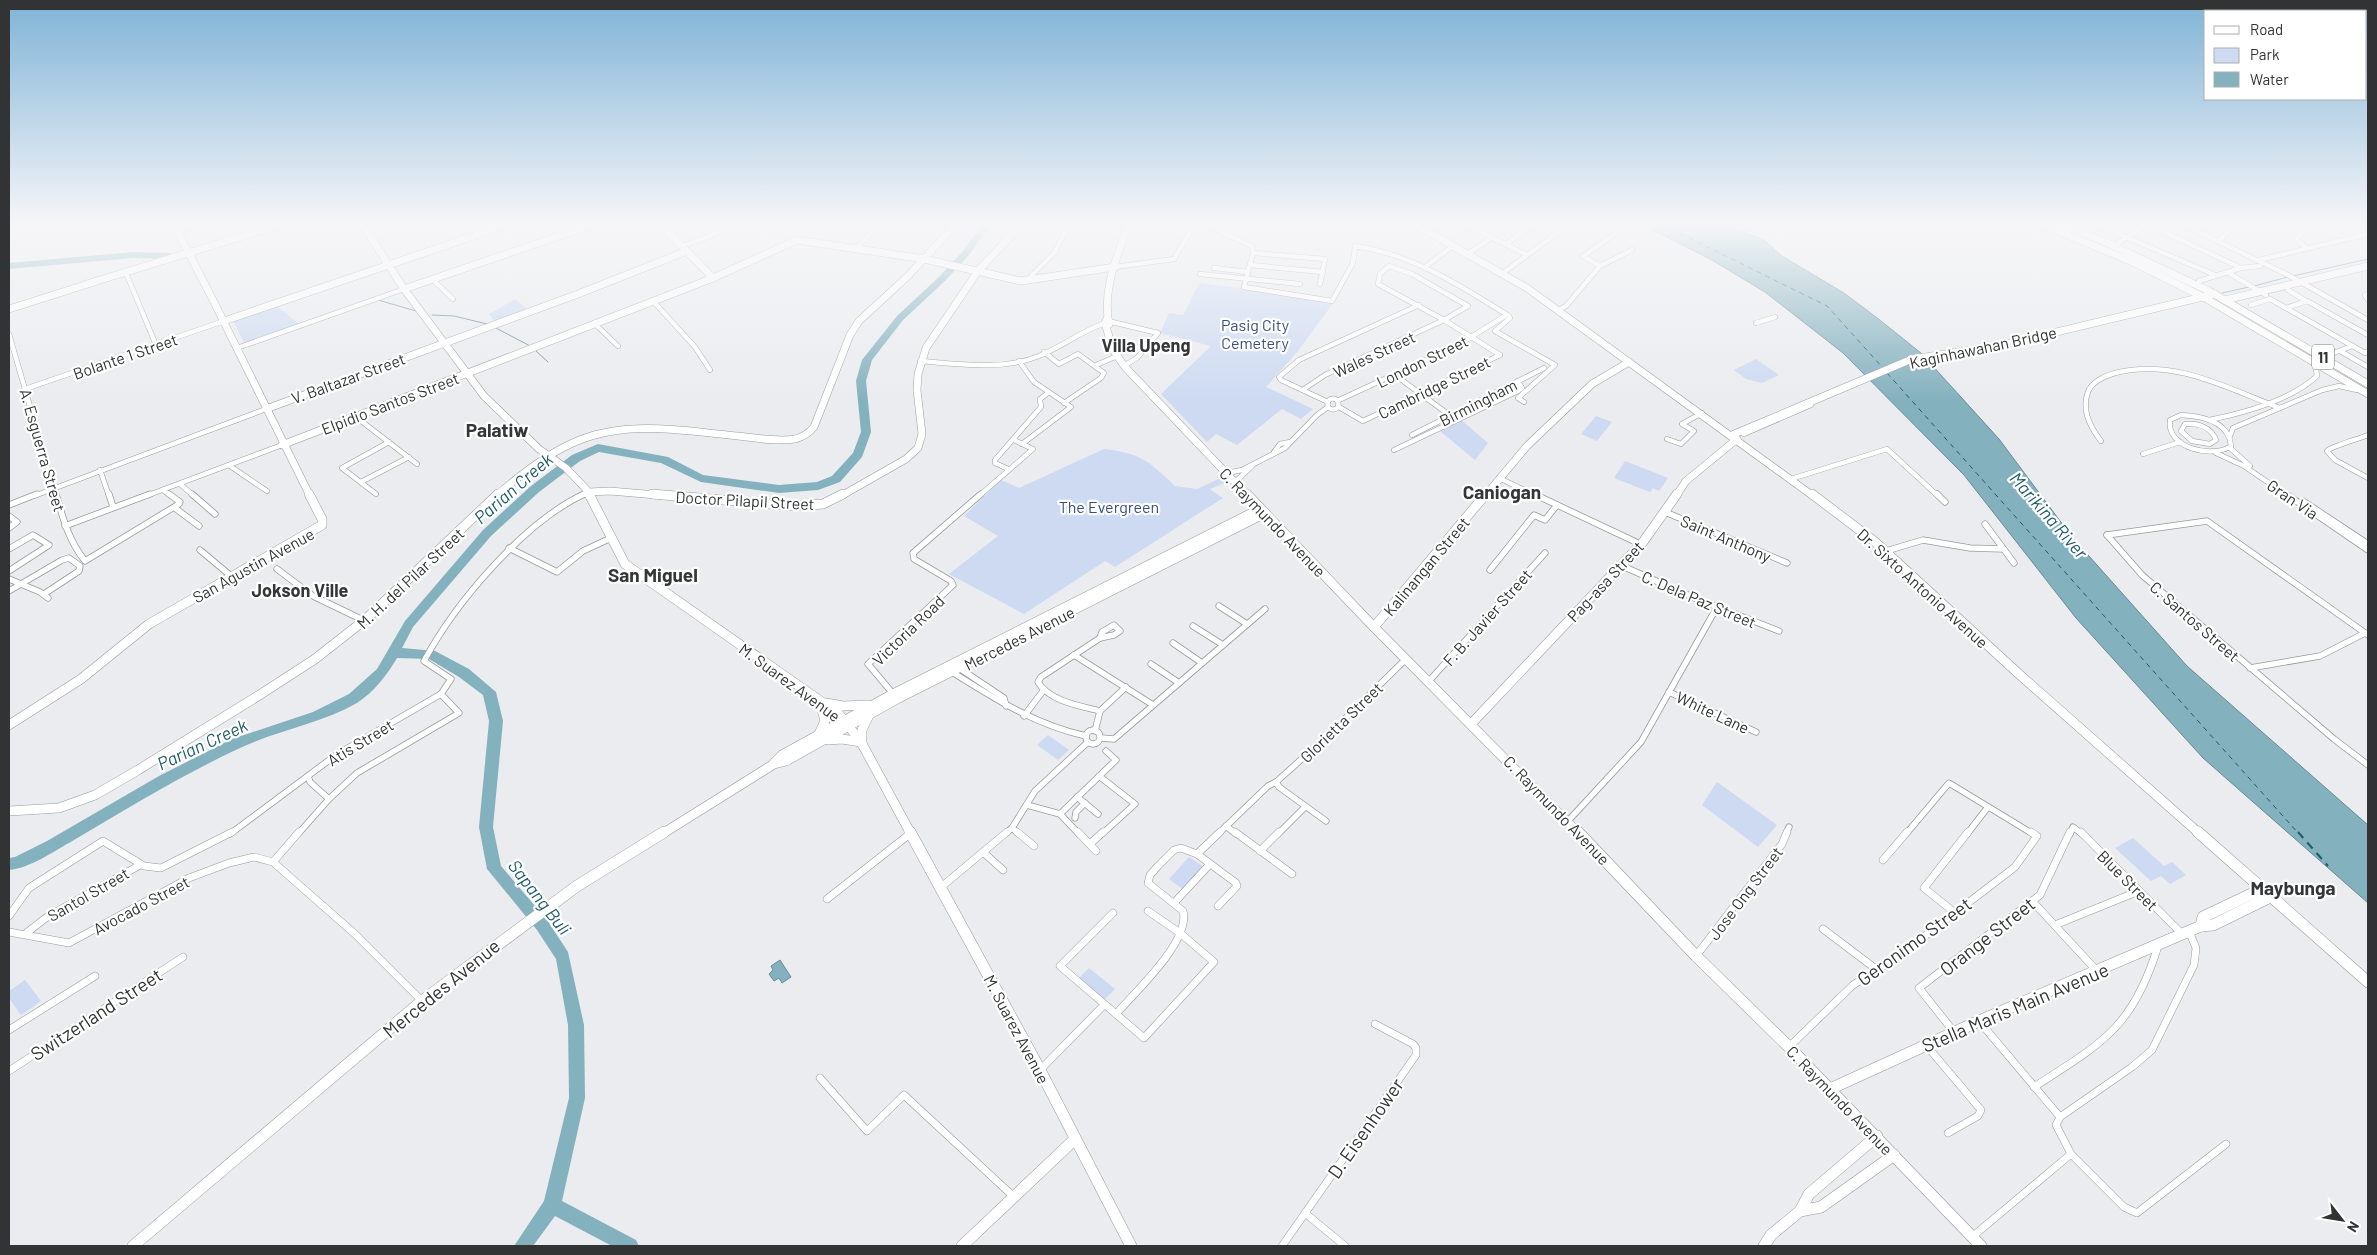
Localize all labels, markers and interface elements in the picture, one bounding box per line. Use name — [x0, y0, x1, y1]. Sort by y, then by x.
legend — [2204, 10, 2367, 100]
text: Road — [2250, 20, 2283, 38]
text: Park — [2250, 45, 2280, 63]
text: Water — [2250, 70, 2289, 88]
park label: Pasig City Cemetery — [1221, 315, 1290, 352]
street label: Kaginhawahan Bridge — [1908, 322, 2058, 372]
street label: Wales Street — [1330, 327, 1418, 381]
street label: Bolante 1 Street — [70, 329, 180, 383]
street label: London Street — [1373, 331, 1471, 391]
district label: Villa Upeng — [1102, 334, 1190, 356]
road number: 11 — [2312, 344, 2334, 370]
street label: V. Baltazar Street — [288, 349, 408, 407]
street label: Cambridge Street — [1375, 352, 1493, 422]
street label: Elpidio Santos Street — [318, 368, 462, 438]
street label: Birmingham — [1436, 374, 1520, 430]
street label: A. Esguerra Street — [16, 386, 70, 514]
district label: Palatiw — [466, 418, 528, 441]
water label: Parian Creek — [469, 448, 557, 528]
street label: C. Raymundo Avenue — [1216, 463, 1330, 581]
water label: Marikina River — [2006, 467, 2093, 563]
street label: Gran Via — [2264, 475, 2322, 523]
district label: Caniogan — [1463, 480, 1541, 503]
street label: Doctor Pilapil Street — [675, 487, 815, 513]
park label: The Evergreen — [1059, 497, 1159, 516]
street label: Saint Anthony — [1678, 510, 1775, 566]
street label: Kalinangan Street — [1379, 513, 1473, 619]
street label: M. H. del Pilar Street — [353, 523, 467, 633]
street label: San Agustin Avenue — [189, 524, 317, 606]
street label: Dr. Sixto Antonio Avenue — [1854, 524, 1992, 652]
street label: Pag-asa Street — [1563, 537, 1647, 625]
district label: San Miguel — [608, 563, 698, 586]
street label: F. B. Javier Street — [1439, 565, 1535, 669]
street label: C. Dela Paz Street — [1639, 566, 1759, 632]
street label: C. Santos Street — [2146, 577, 2244, 665]
district label: Jokson Ville — [252, 579, 349, 601]
street label: Victoria Road — [868, 591, 948, 669]
street label: Mercedes Avenue — [961, 602, 1077, 674]
street label: M. Suarez Avenue — [736, 639, 844, 725]
street label: Glorietta Street — [1296, 678, 1386, 766]
street label: White Lane — [1673, 687, 1753, 737]
water label: Parian Creek — [153, 713, 251, 775]
street label: Atis Street — [323, 715, 397, 769]
street label: C. Raymundo Avenue — [1500, 751, 1614, 869]
street label: Jose Ong Street — [1704, 843, 1786, 943]
street label: Blue Street — [2094, 846, 2162, 914]
water label: Sapang Buli — [504, 855, 577, 940]
street label: Santol Street — [44, 863, 132, 925]
street label: Avocado Street — [90, 872, 192, 938]
district label: Maybunga — [2250, 876, 2336, 899]
street label: Geronimo Street — [1852, 892, 1976, 990]
street label: Orange Street — [1935, 892, 2039, 980]
street label: Mercedes Avenue — [378, 934, 504, 1042]
street label: Stella Maris Main Avenue — [1918, 957, 2112, 1057]
street label: Switzerland Street — [26, 963, 166, 1065]
street label: M. Suarez Avenue — [980, 971, 1054, 1087]
street label: C. Raymundo Avenue — [1783, 1041, 1897, 1159]
street label: D. Eisenhower — [1322, 1073, 1408, 1182]
north arrow — [2317, 1195, 2367, 1245]
text: N — [2344, 1219, 2363, 1235]

